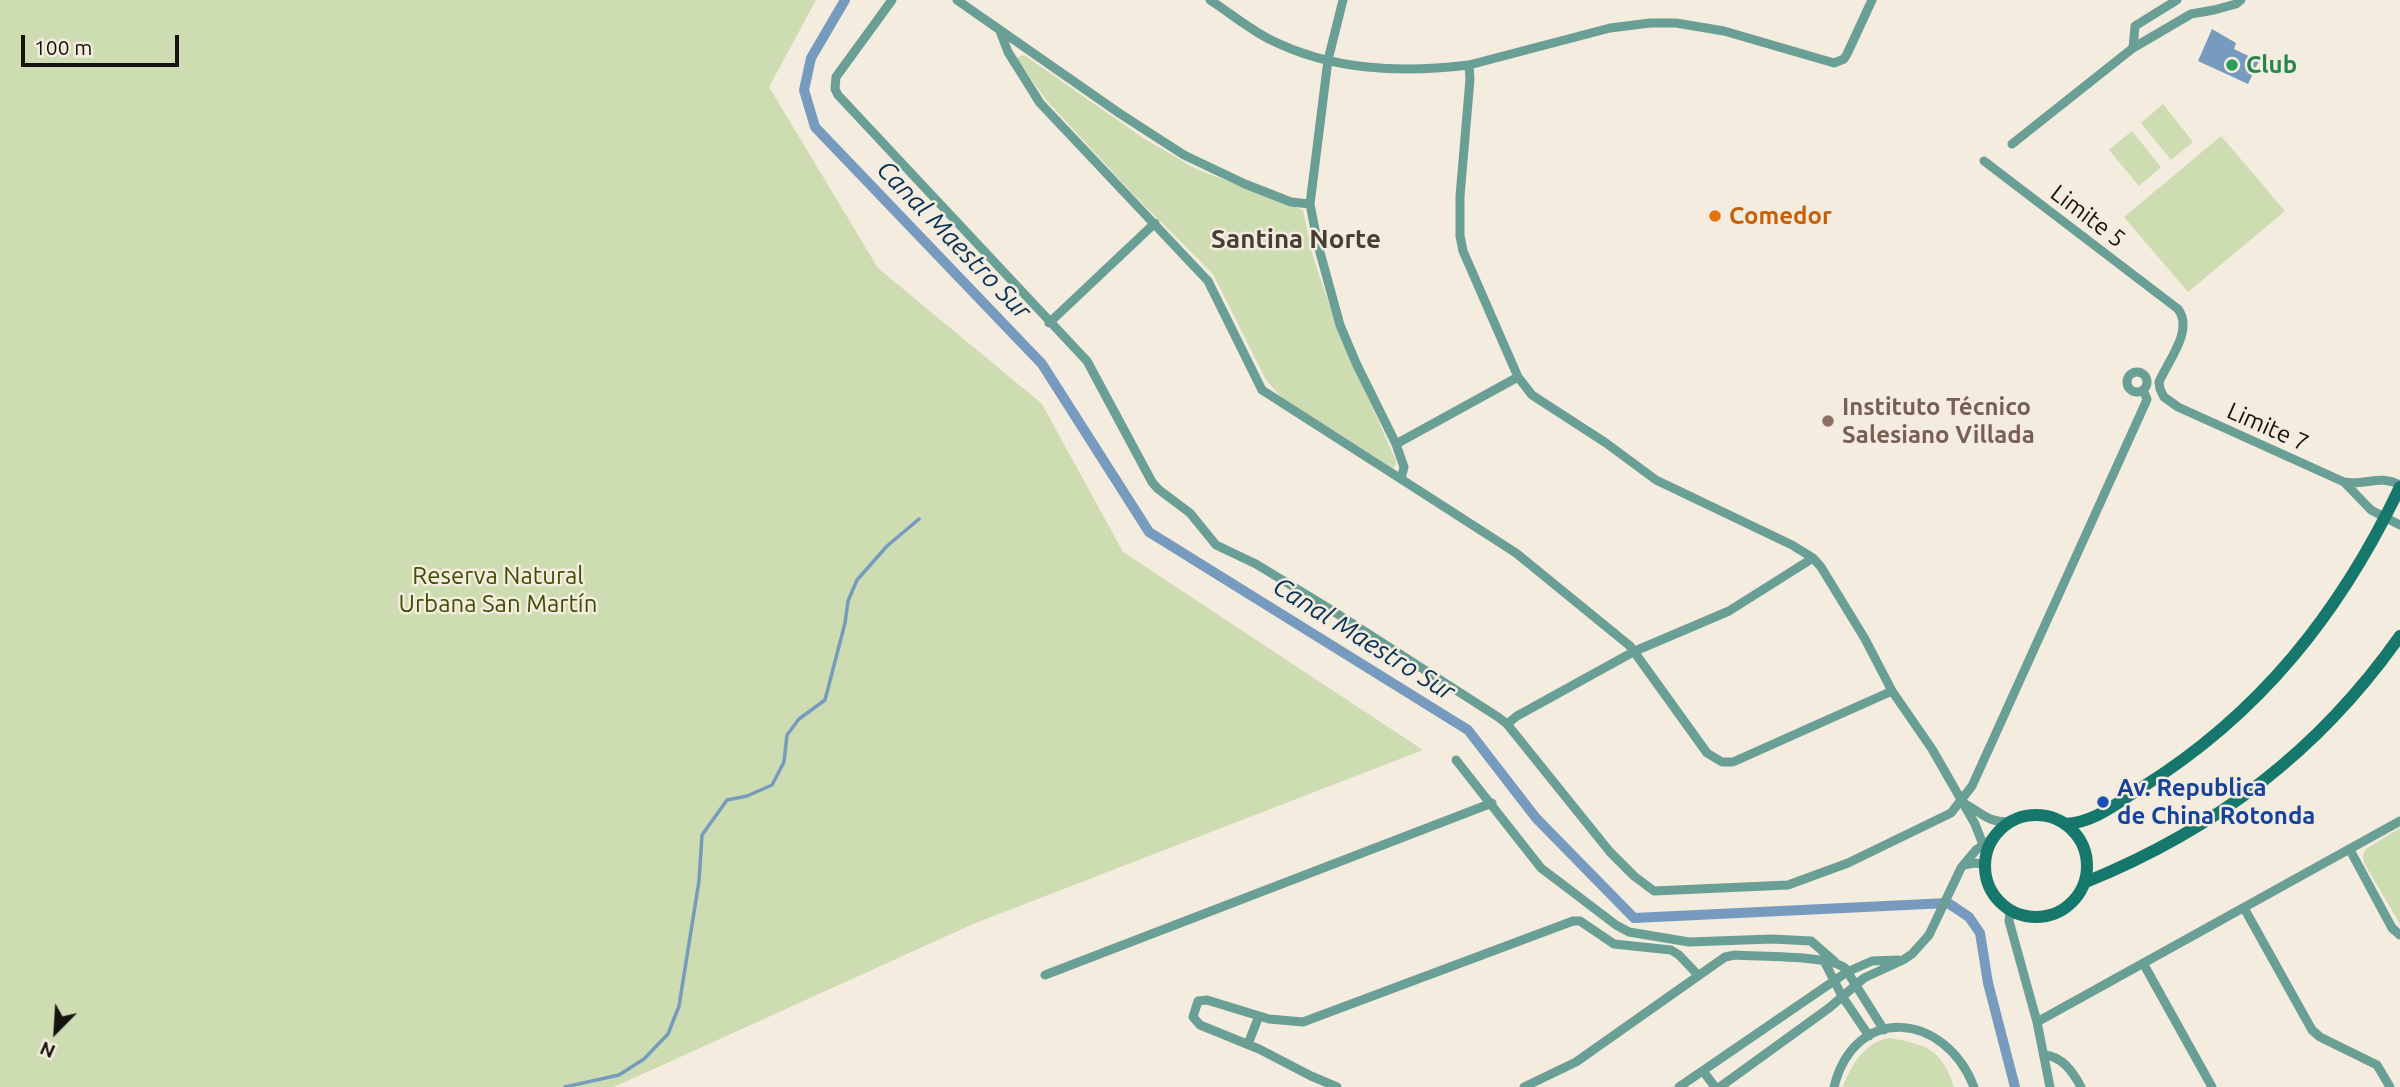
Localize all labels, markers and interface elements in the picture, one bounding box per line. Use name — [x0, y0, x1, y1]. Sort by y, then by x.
scale bar — [24, 21, 182, 65]
text: 100 m — [34, 35, 92, 59]
place label: Club — [2246, 51, 2297, 79]
marker: Club — [2224, 57, 2240, 73]
water label: Canal Maestro Sur — [870, 154, 1038, 326]
street label: Limite 5 — [2045, 179, 2131, 253]
place label: Comedor — [1729, 202, 1832, 230]
marker: Comedor — [1707, 208, 1723, 224]
district label: Santina Norte — [1211, 223, 1381, 255]
place label: Instituto Técnico Salesiano Villada — [1842, 393, 2035, 449]
street label: Limite 7 — [2223, 396, 2313, 458]
marker: Instituto Técnico Salesiano Villada — [1820, 413, 1836, 429]
park label: Reserva Natural Urbana San Martín — [399, 562, 597, 618]
water label: Canal Maestro Sur — [1267, 570, 1461, 708]
place label: Av. Republica de China Rotonda — [2117, 774, 2315, 830]
marker: Av. Republica de China Rotonda — [2095, 794, 2111, 810]
north arrow — [21, 996, 91, 1066]
text: N — [37, 1037, 58, 1063]

